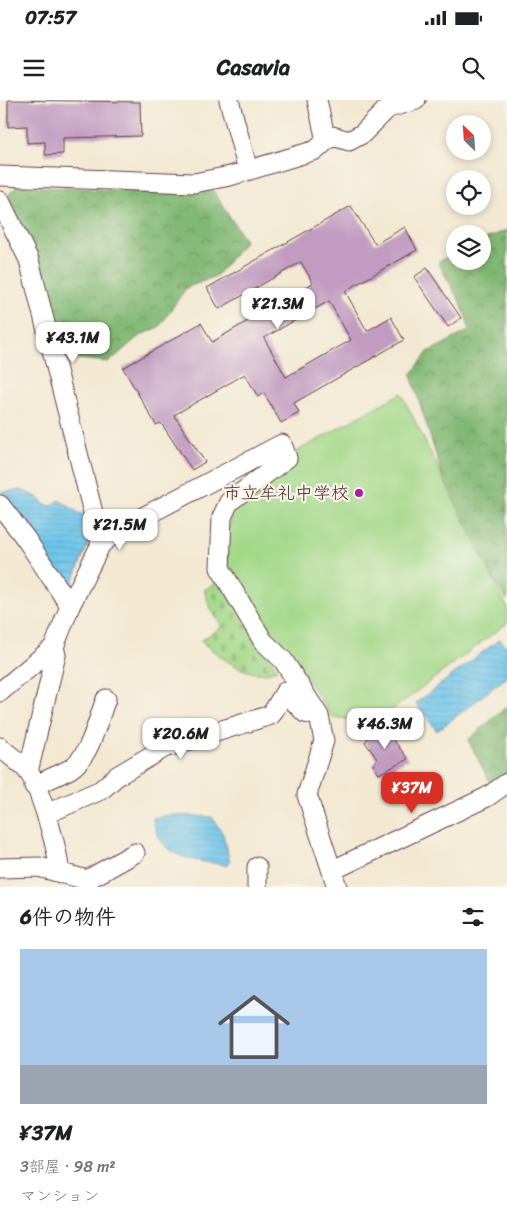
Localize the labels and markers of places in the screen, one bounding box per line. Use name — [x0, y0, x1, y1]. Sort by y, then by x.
pin: ¥21.3M — [237, 288, 319, 330]
pin: ¥43.1M — [32, 322, 114, 364]
place label: 市立牟礼中学校 — [223, 477, 349, 509]
marker: 市立牟礼中学校 — [353, 487, 365, 499]
pin: ¥21.5M — [79, 508, 161, 551]
pin: ¥46.3M — [344, 708, 426, 750]
pin: ¥20.6M — [140, 718, 222, 760]
pin: ¥37M — [382, 772, 442, 814]

